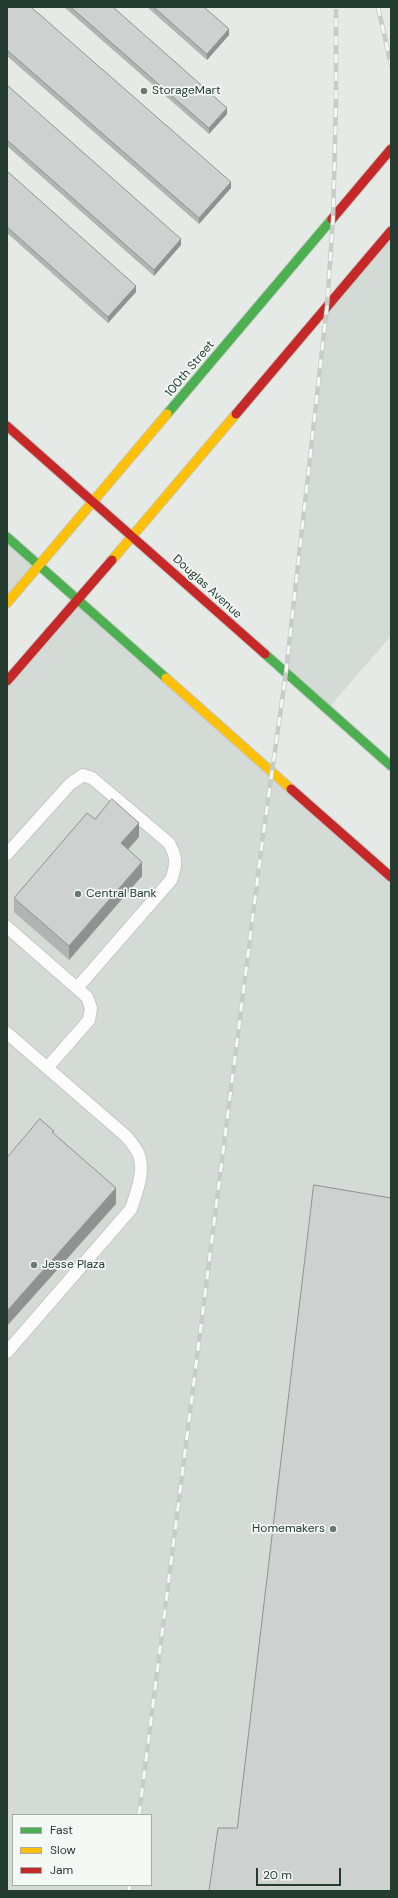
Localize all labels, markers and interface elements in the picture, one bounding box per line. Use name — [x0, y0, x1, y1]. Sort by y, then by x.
place label: StorageMart — [152, 84, 221, 98]
marker: StorageMart — [139, 86, 149, 96]
street label: 100th Street — [162, 338, 218, 400]
street label: Douglas Avenue — [169, 552, 245, 622]
place label: Central Bank — [86, 887, 157, 901]
marker: Central Bank — [73, 889, 83, 899]
place label: Jesse Plaza — [42, 1258, 105, 1272]
marker: Jesse Plaza — [29, 1260, 39, 1270]
place label: Homemakers — [252, 1522, 325, 1536]
marker: Homemakers — [328, 1524, 338, 1534]
legend — [12, 1814, 152, 1886]
text: Fast — [50, 1822, 73, 1838]
text: Slow — [50, 1842, 76, 1858]
scale bar — [258, 1860, 343, 1886]
text: Jam — [50, 1862, 73, 1878]
text: 20 m — [263, 1867, 292, 1883]

